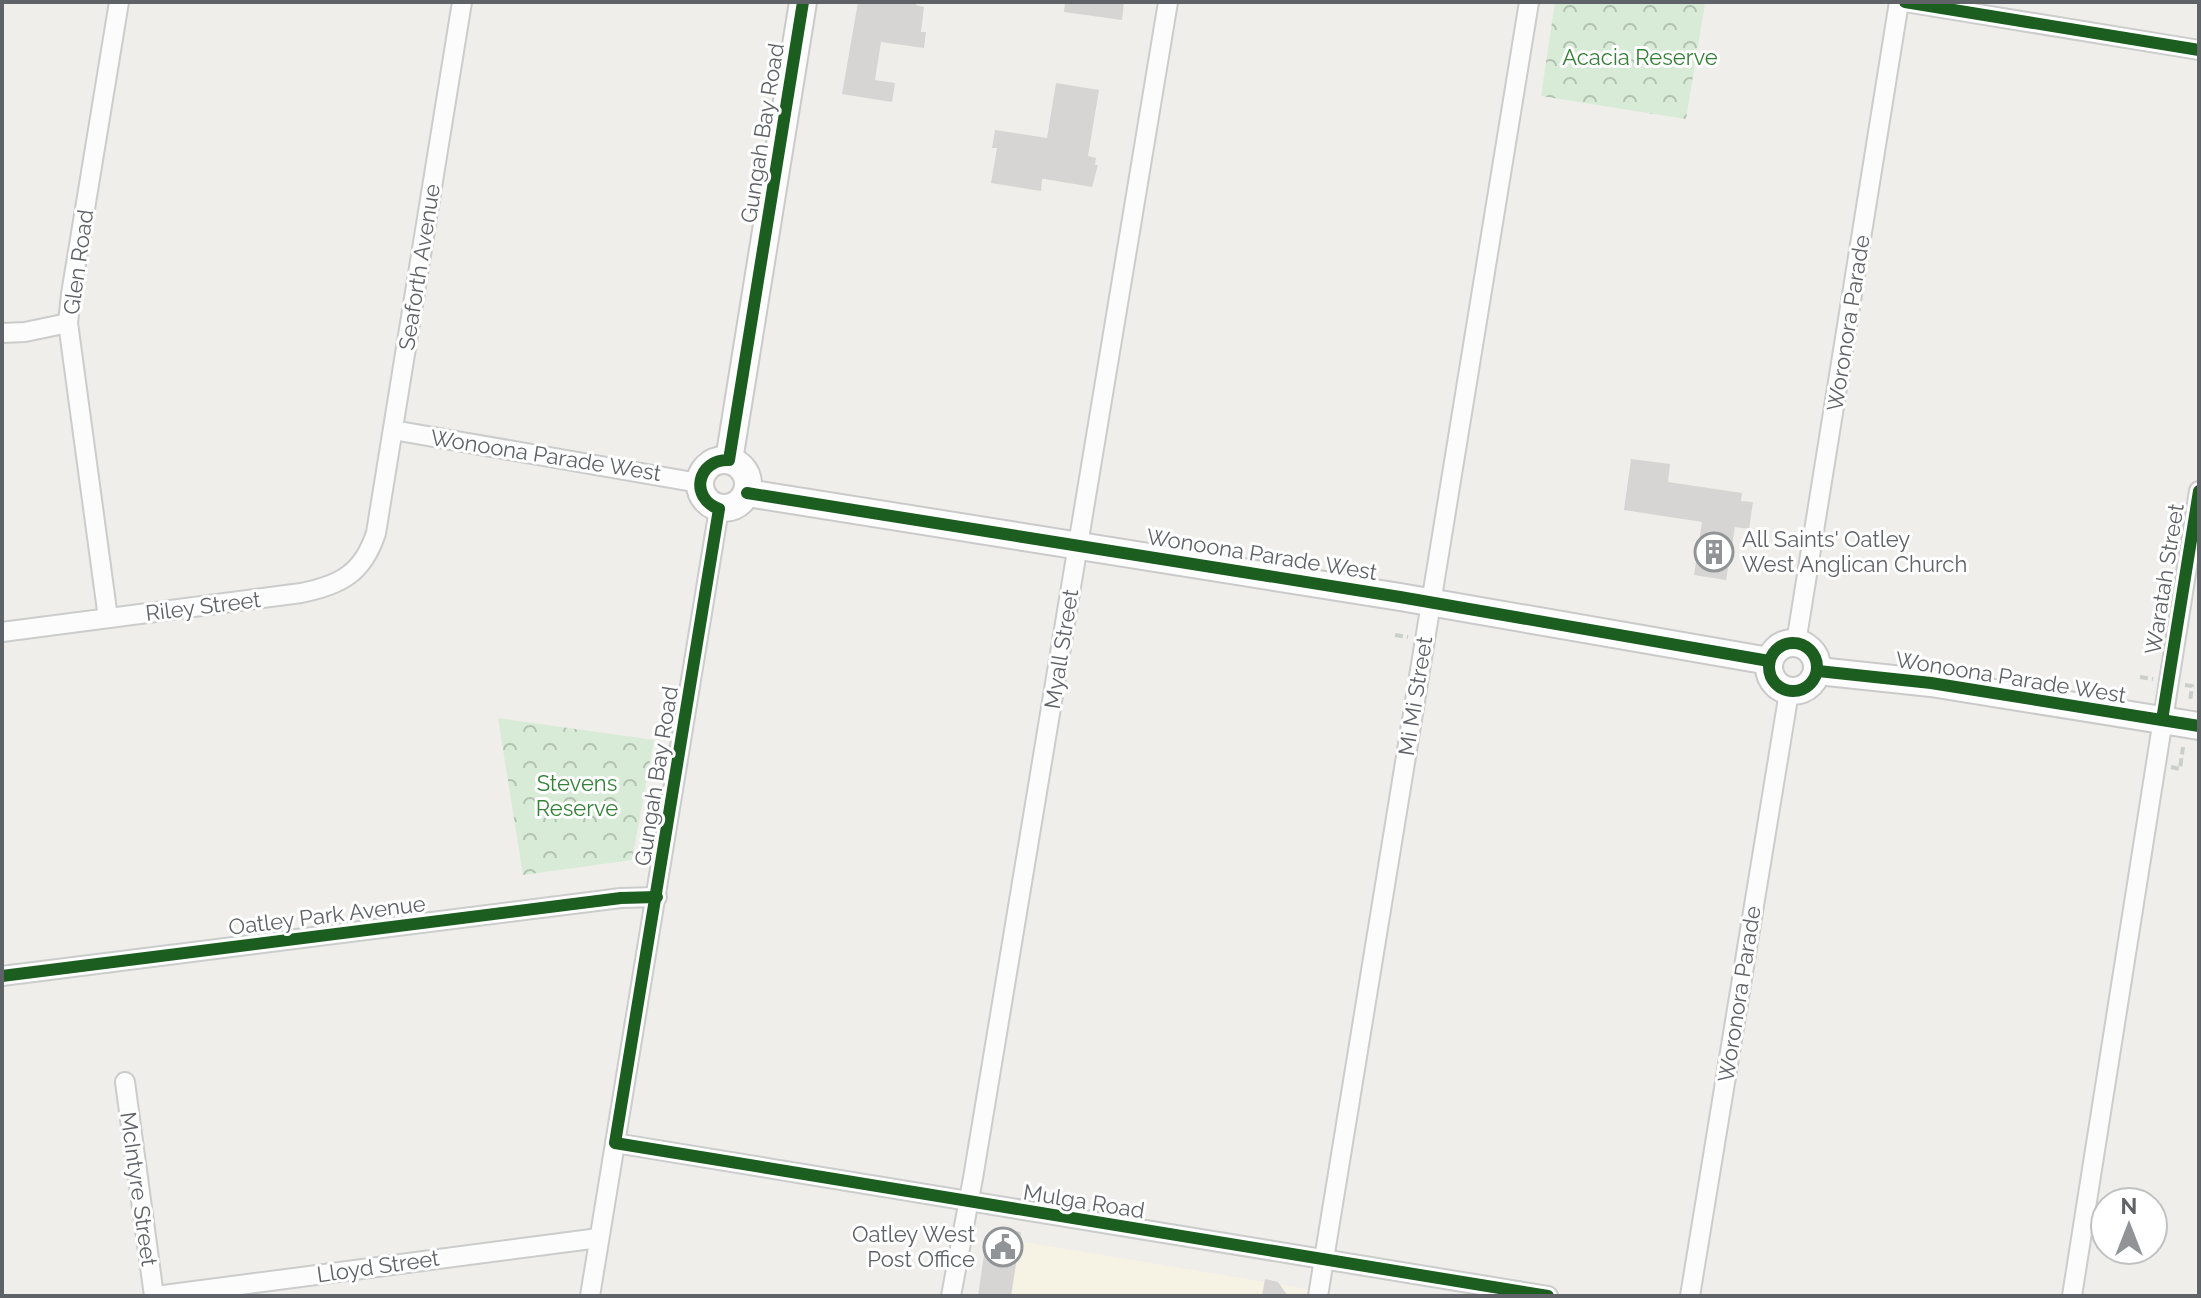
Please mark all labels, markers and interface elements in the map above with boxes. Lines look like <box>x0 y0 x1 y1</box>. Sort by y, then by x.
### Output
street label: Gungah Bay Road <box>735 41 789 225</box>
park label: Acacia Reserve <box>1562 44 1718 70</box>
street label: Seaforth Avenue <box>393 182 445 352</box>
street label: Glen Road <box>58 208 98 316</box>
street label: Woronora Parade <box>1821 233 1875 413</box>
street label: Wonoona Parade West <box>429 424 664 486</box>
street label: Waratah Street <box>2139 501 2189 656</box>
street label: Wonoona Parade West <box>1145 523 1380 585</box>
place label: All Saints' Oatley West Anglican Church <box>1742 526 1967 577</box>
building icon: All Saints' Oatley West Anglican Church <box>1693 531 1735 573</box>
street label: Riley Street <box>144 586 263 626</box>
street label: Myall Street <box>1039 587 1083 711</box>
street label: Mi Mi Street <box>1393 634 1437 757</box>
street label: Wonoona Parade West <box>1894 646 2129 708</box>
street label: Gungah Bay Road <box>629 684 683 868</box>
park label: Stevens Reserve <box>536 770 618 821</box>
street label: Oatley Park Avenue <box>227 890 427 940</box>
street label: Woronora Parade <box>1712 904 1766 1084</box>
street label: McIntyre Street <box>115 1110 163 1268</box>
street label: Mulga Road <box>1022 1179 1146 1223</box>
north arrow <box>2089 1186 2169 1266</box>
text: N <box>2121 1193 2137 1219</box>
place label: Oatley West Post Office <box>852 1221 976 1272</box>
public building icon: Oatley West Post Office <box>982 1226 1024 1268</box>
street label: Lloyd Street <box>315 1244 441 1287</box>

